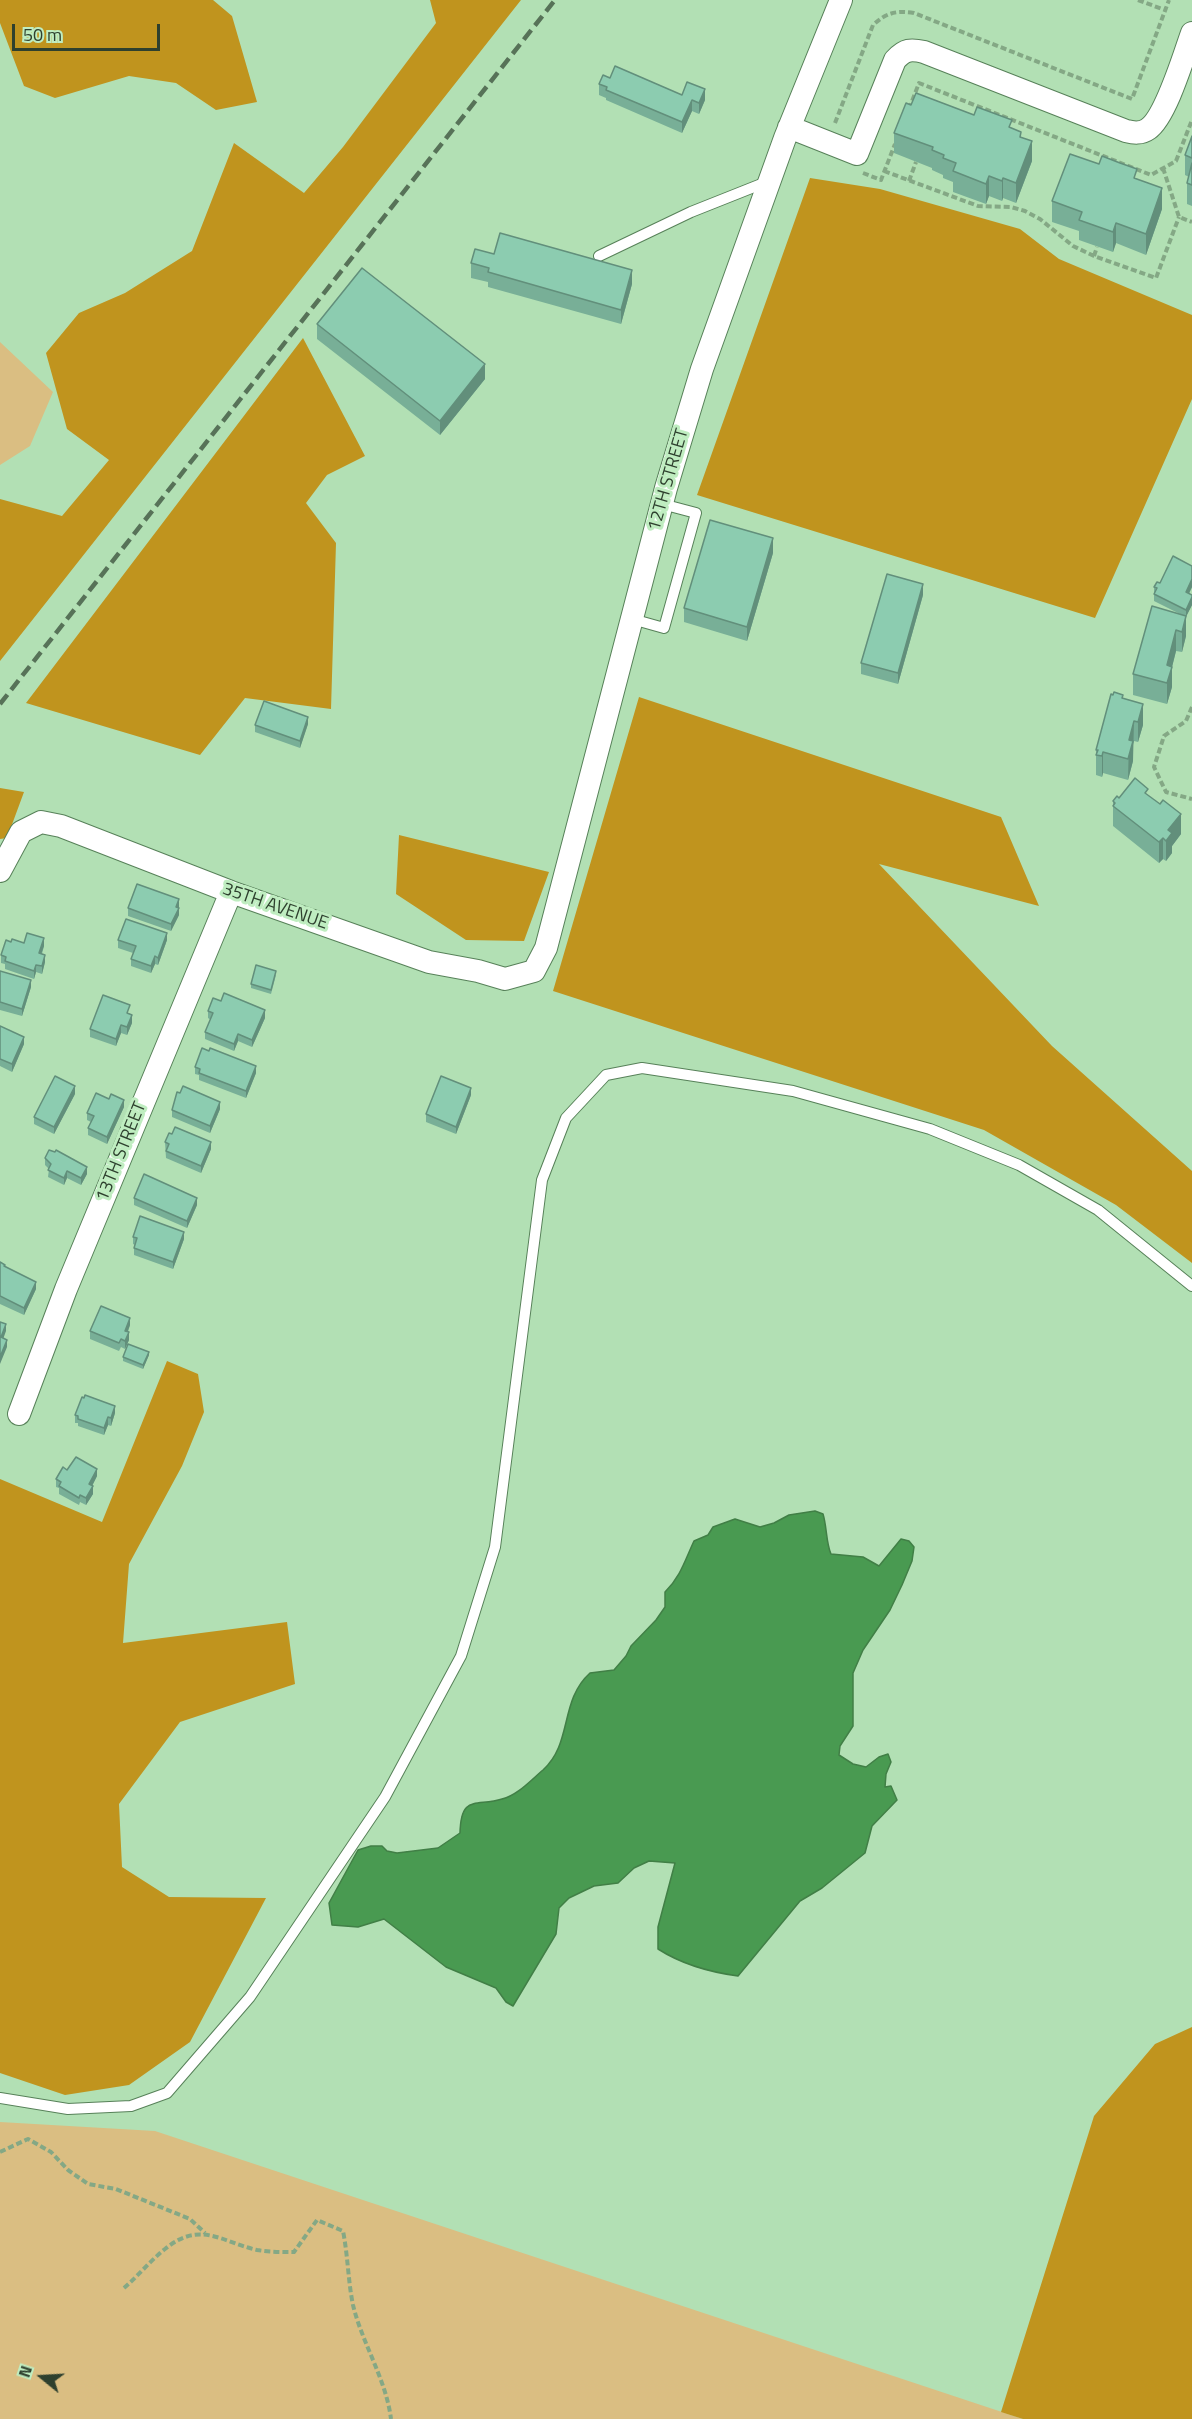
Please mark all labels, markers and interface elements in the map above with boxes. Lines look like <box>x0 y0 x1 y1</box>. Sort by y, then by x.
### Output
scale bar <box>15 12 164 50</box>
text: 50 m <box>23 21 62 48</box>
street label: 12TH STREET <box>644 426 694 534</box>
street label: 35TH AVENUE <box>219 879 331 935</box>
street label: 13TH STREET <box>92 1099 152 1205</box>
north arrow <box>12 2347 72 2407</box>
text: N <box>12 2362 38 2380</box>

